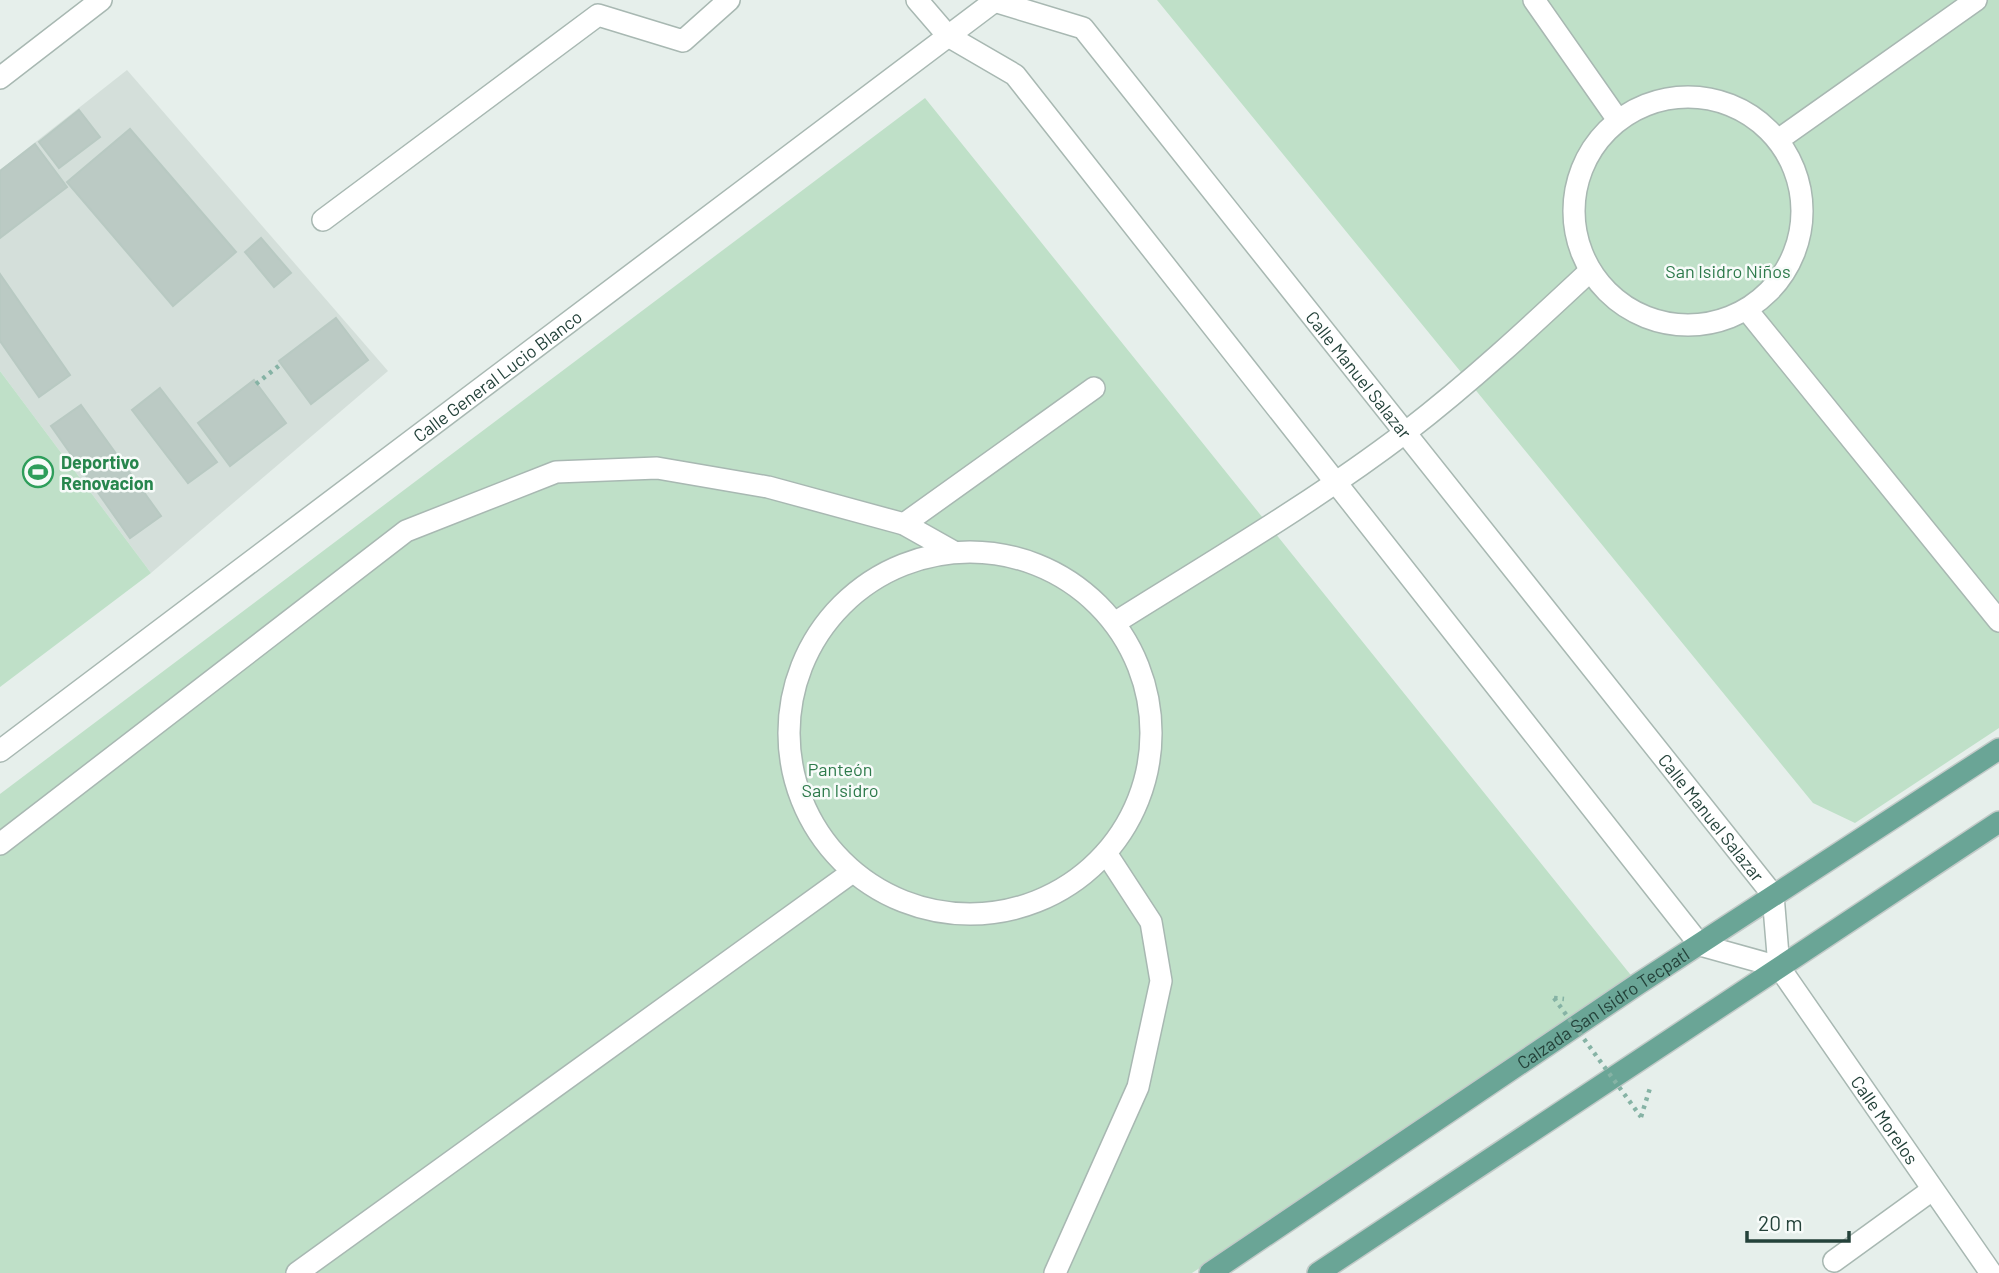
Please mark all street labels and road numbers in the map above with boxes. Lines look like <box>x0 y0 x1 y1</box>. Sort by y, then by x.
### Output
street label: Calle General Lucio Blanco <box>409 305 586 447</box>
street label: Calle Manuel Salazar <box>1301 306 1417 443</box>
street label: Calle Manuel Salazar <box>1654 749 1769 886</box>
street label: Calzada San Isidro Tecpatl <box>1513 943 1693 1074</box>
street label: Calle Morelos <box>1847 1071 1923 1168</box>

